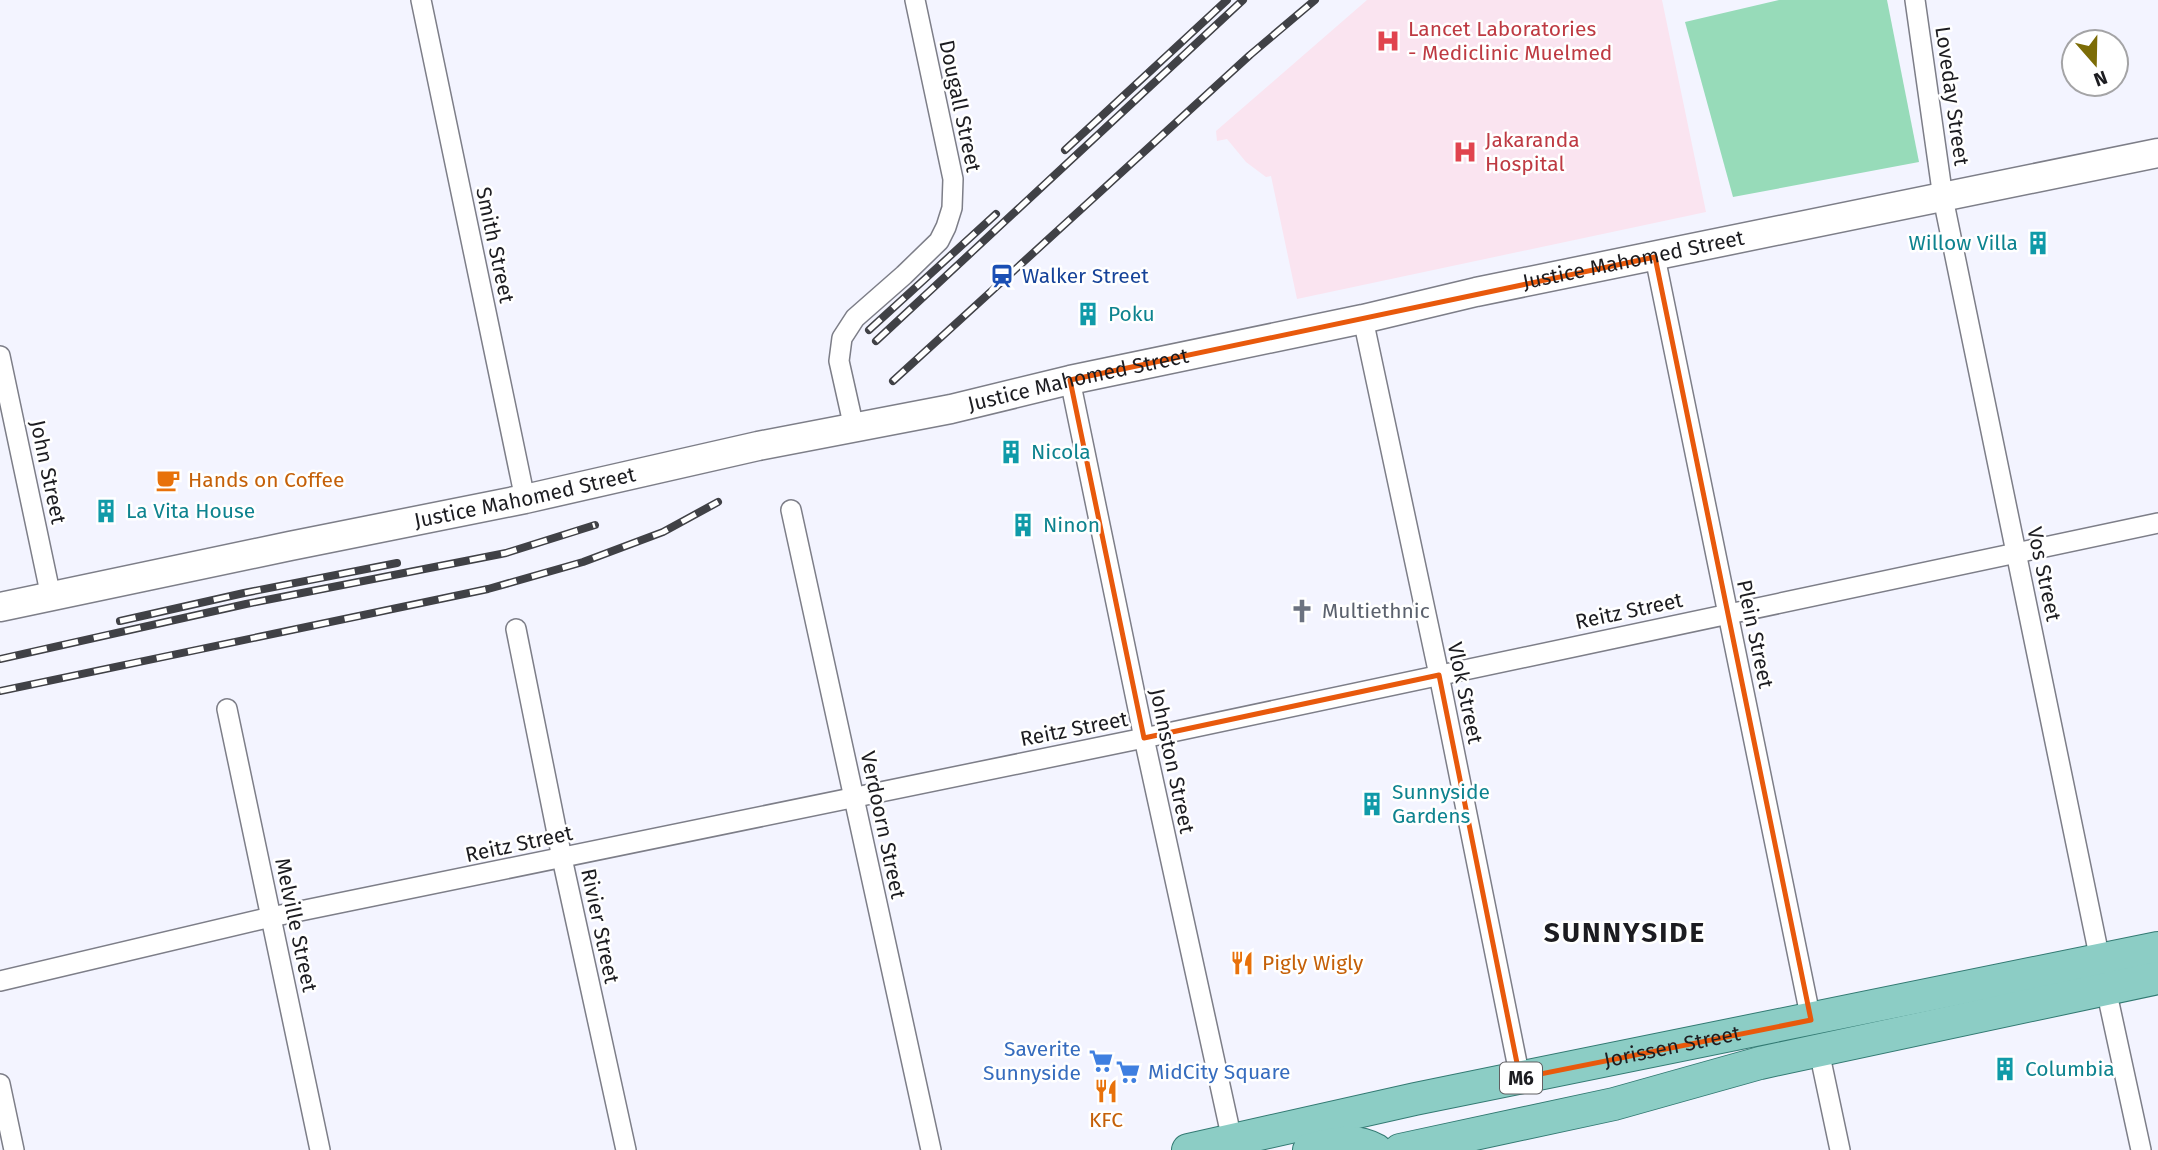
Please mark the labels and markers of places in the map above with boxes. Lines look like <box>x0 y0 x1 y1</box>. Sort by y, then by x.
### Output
place label: Lancet Laboratories - Mediclinic Muelmed <box>1408 16 1612 66</box>
hospital icon: Lancet Laboratories - Mediclinic Muelmed <box>1374 27 1402 55</box>
place label: Jakaranda Hospital <box>1485 127 1580 177</box>
hospital icon: Jakaranda Hospital <box>1451 138 1479 166</box>
building icon: Willow Villa <box>2024 229 2052 257</box>
place label: Willow Villa <box>1908 230 2018 256</box>
station icon: Walker Street <box>988 262 1016 290</box>
place label: Walker Street <box>1022 263 1149 289</box>
building icon: Poku <box>1074 300 1102 328</box>
place label: Poku <box>1108 301 1155 327</box>
building icon: Nicola <box>997 438 1025 466</box>
place label: Nicola <box>1031 439 1091 465</box>
cafe icon: Hands on Coffee <box>154 466 182 494</box>
place label: Hands on Coffee <box>188 467 344 493</box>
building icon: La Vita House <box>92 497 120 525</box>
place label: La Vita House <box>126 498 255 524</box>
building icon: Ninon <box>1009 511 1037 539</box>
place label: Ninon <box>1043 512 1100 538</box>
church icon: Multiethnic <box>1288 597 1316 625</box>
place label: Multiethnic <box>1322 598 1430 624</box>
place label: Sunnyside Gardens <box>1392 779 1490 829</box>
building icon: Sunnyside Gardens <box>1358 790 1386 818</box>
restaurant icon: Pigly Wigly <box>1228 949 1256 977</box>
place label: Pigly Wigly <box>1262 950 1364 976</box>
place label: Saverite Sunnyside <box>983 1036 1081 1086</box>
supermarket icon: Saverite Sunnyside <box>1087 1047 1115 1075</box>
building icon: Columbia <box>1991 1055 2019 1083</box>
place label: Columbia <box>2025 1056 2115 1082</box>
supermarket icon: MidCity Square <box>1114 1058 1142 1086</box>
place label: MidCity Square <box>1148 1059 1290 1085</box>
restaurant icon: KFC <box>1092 1077 1120 1105</box>
place label: KFC <box>1089 1107 1123 1133</box>

